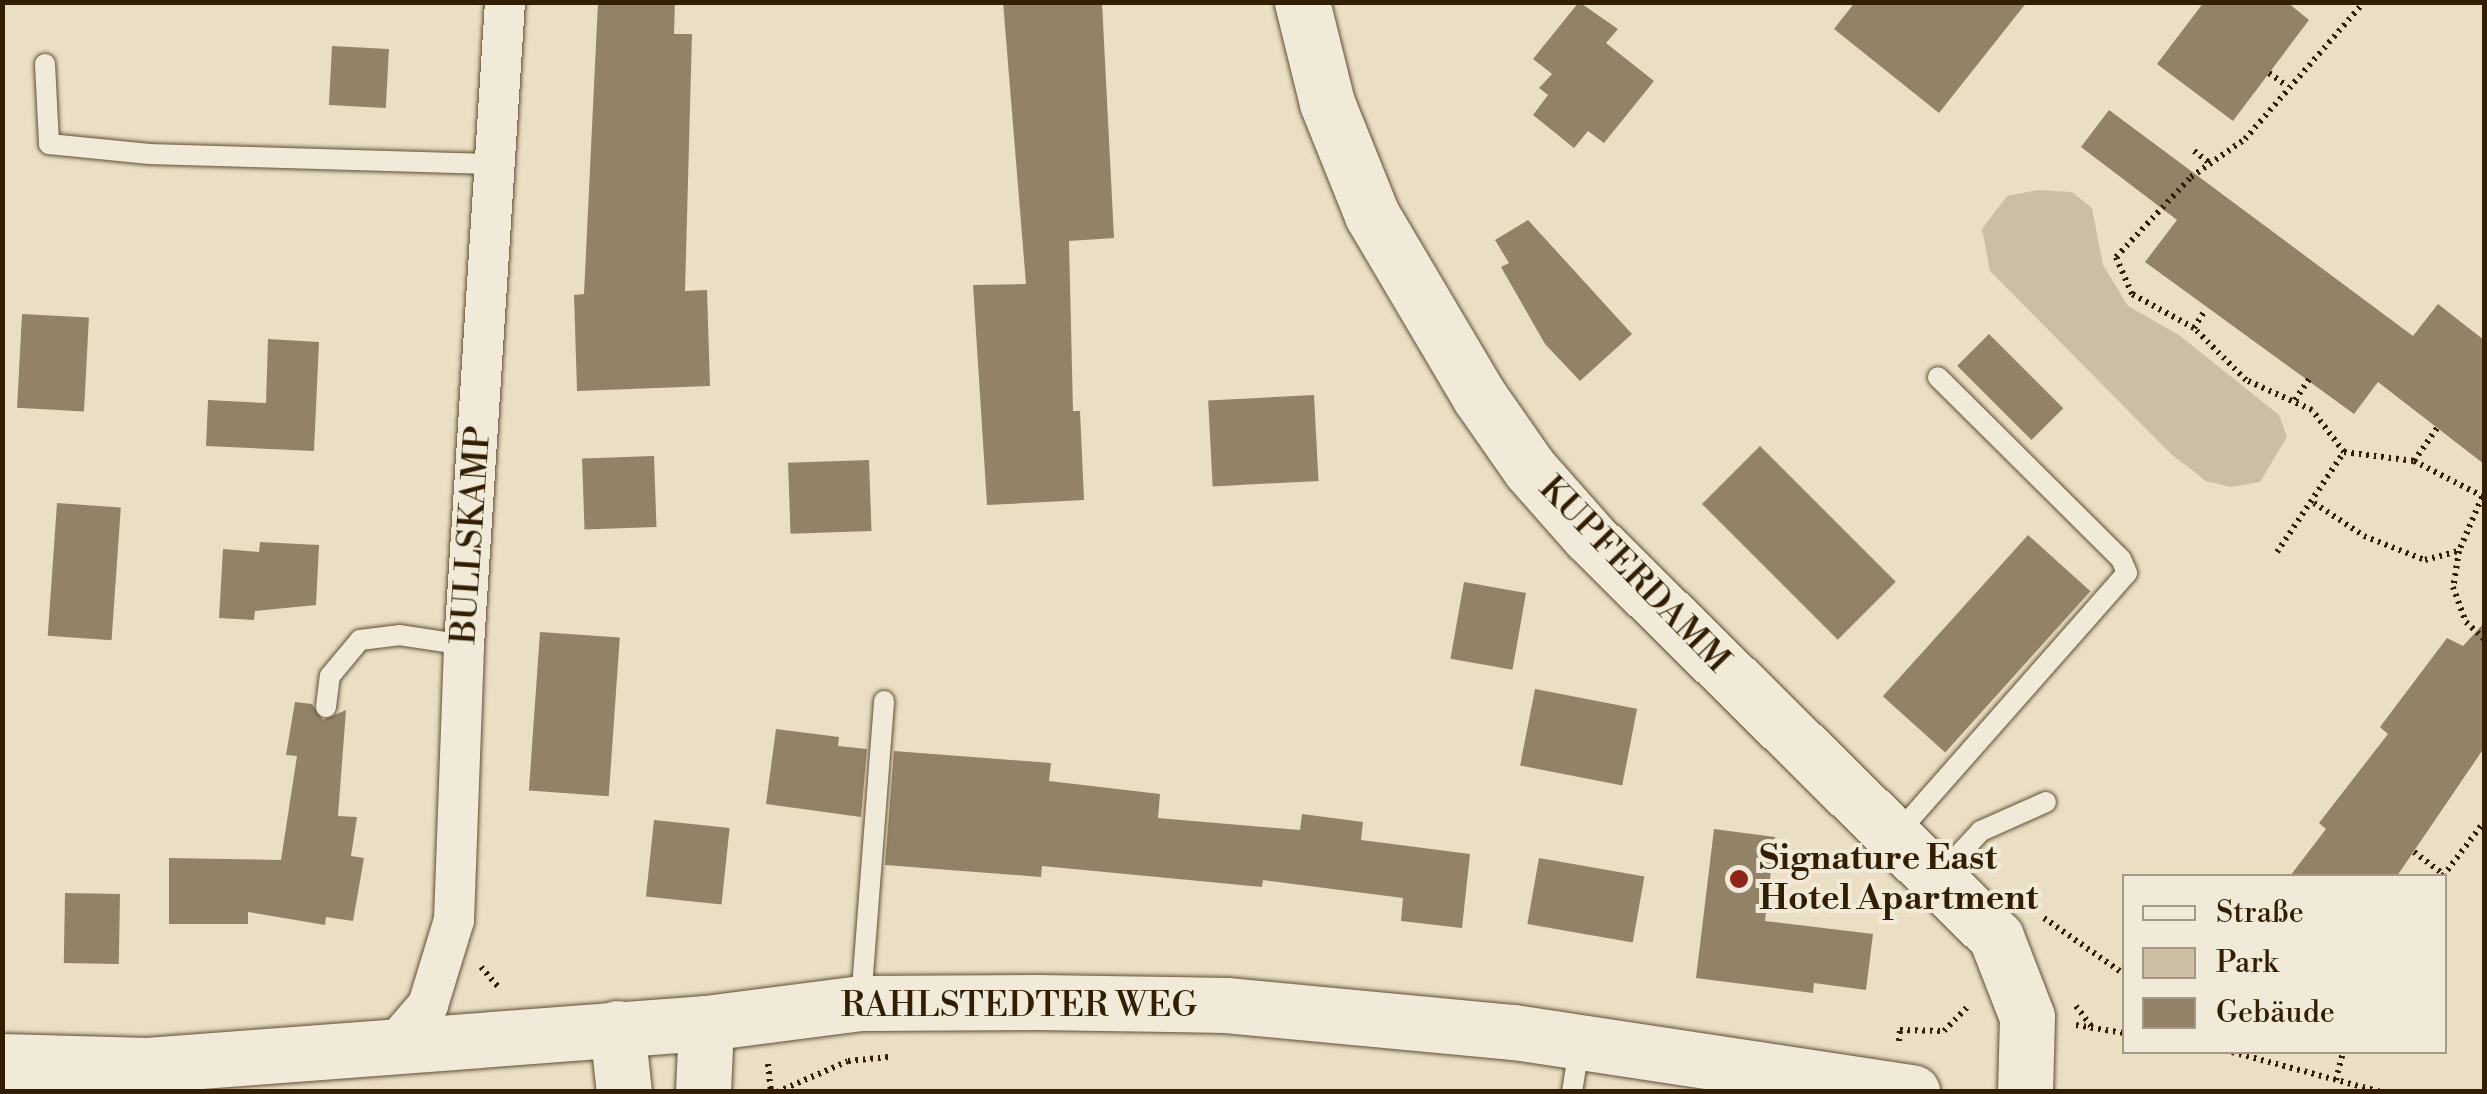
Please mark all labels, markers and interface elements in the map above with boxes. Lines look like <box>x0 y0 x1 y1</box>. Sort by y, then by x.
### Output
street label: BULLSKAMP <box>443 424 501 646</box>
street label: KUPFERDAMM <box>1530 468 1738 682</box>
place label: Signature East Hotel Apartment <box>1759 838 2038 920</box>
marker: Signature East Hotel Apartment <box>1728 868 1750 890</box>
legend <box>2122 874 2447 1054</box>
text: Straße <box>2216 894 2304 932</box>
text: Park <box>2216 944 2278 982</box>
street label: RAHLSTEDTER WEG <box>841 985 1197 1027</box>
text: Gebäude <box>2216 994 2335 1032</box>

